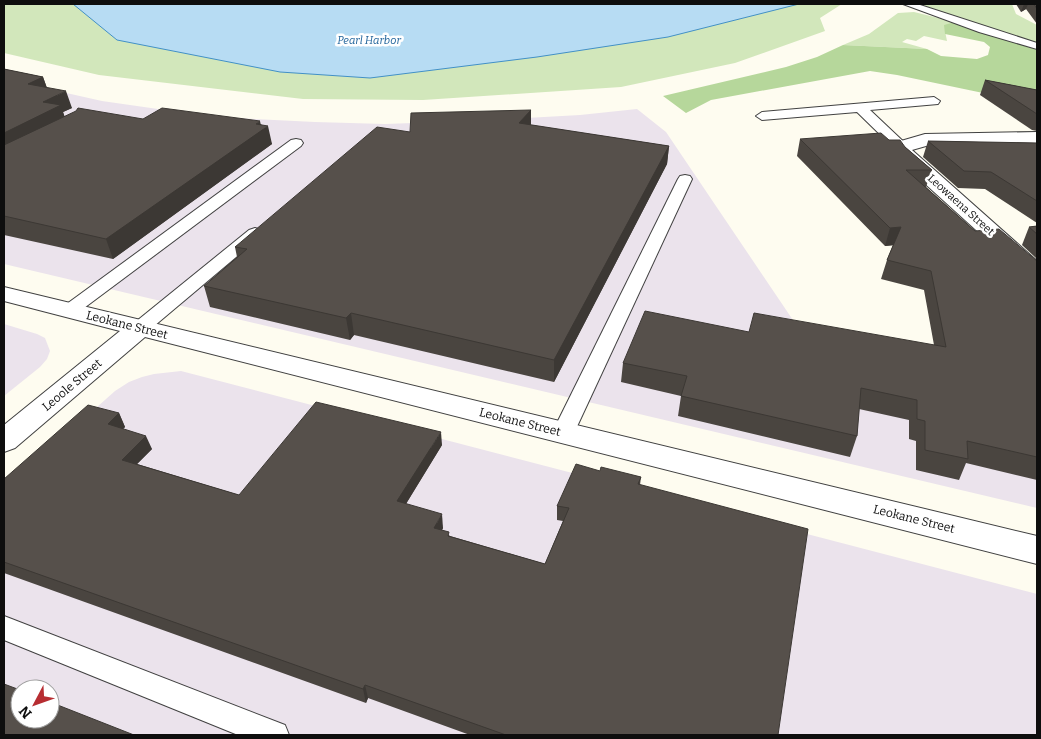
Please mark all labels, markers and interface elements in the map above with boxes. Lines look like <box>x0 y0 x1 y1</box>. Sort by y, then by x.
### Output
water label: Pearl Harbor <box>337 34 401 47</box>
street label: Leowaena Street <box>925 172 997 238</box>
street label: Leokane Street <box>85 308 170 342</box>
street label: Leoole Street <box>39 356 105 414</box>
street label: Leokane Street <box>478 405 563 439</box>
street label: Leokane Street <box>872 502 957 536</box>
north arrow <box>10 679 60 729</box>
text: N <box>15 702 36 722</box>

